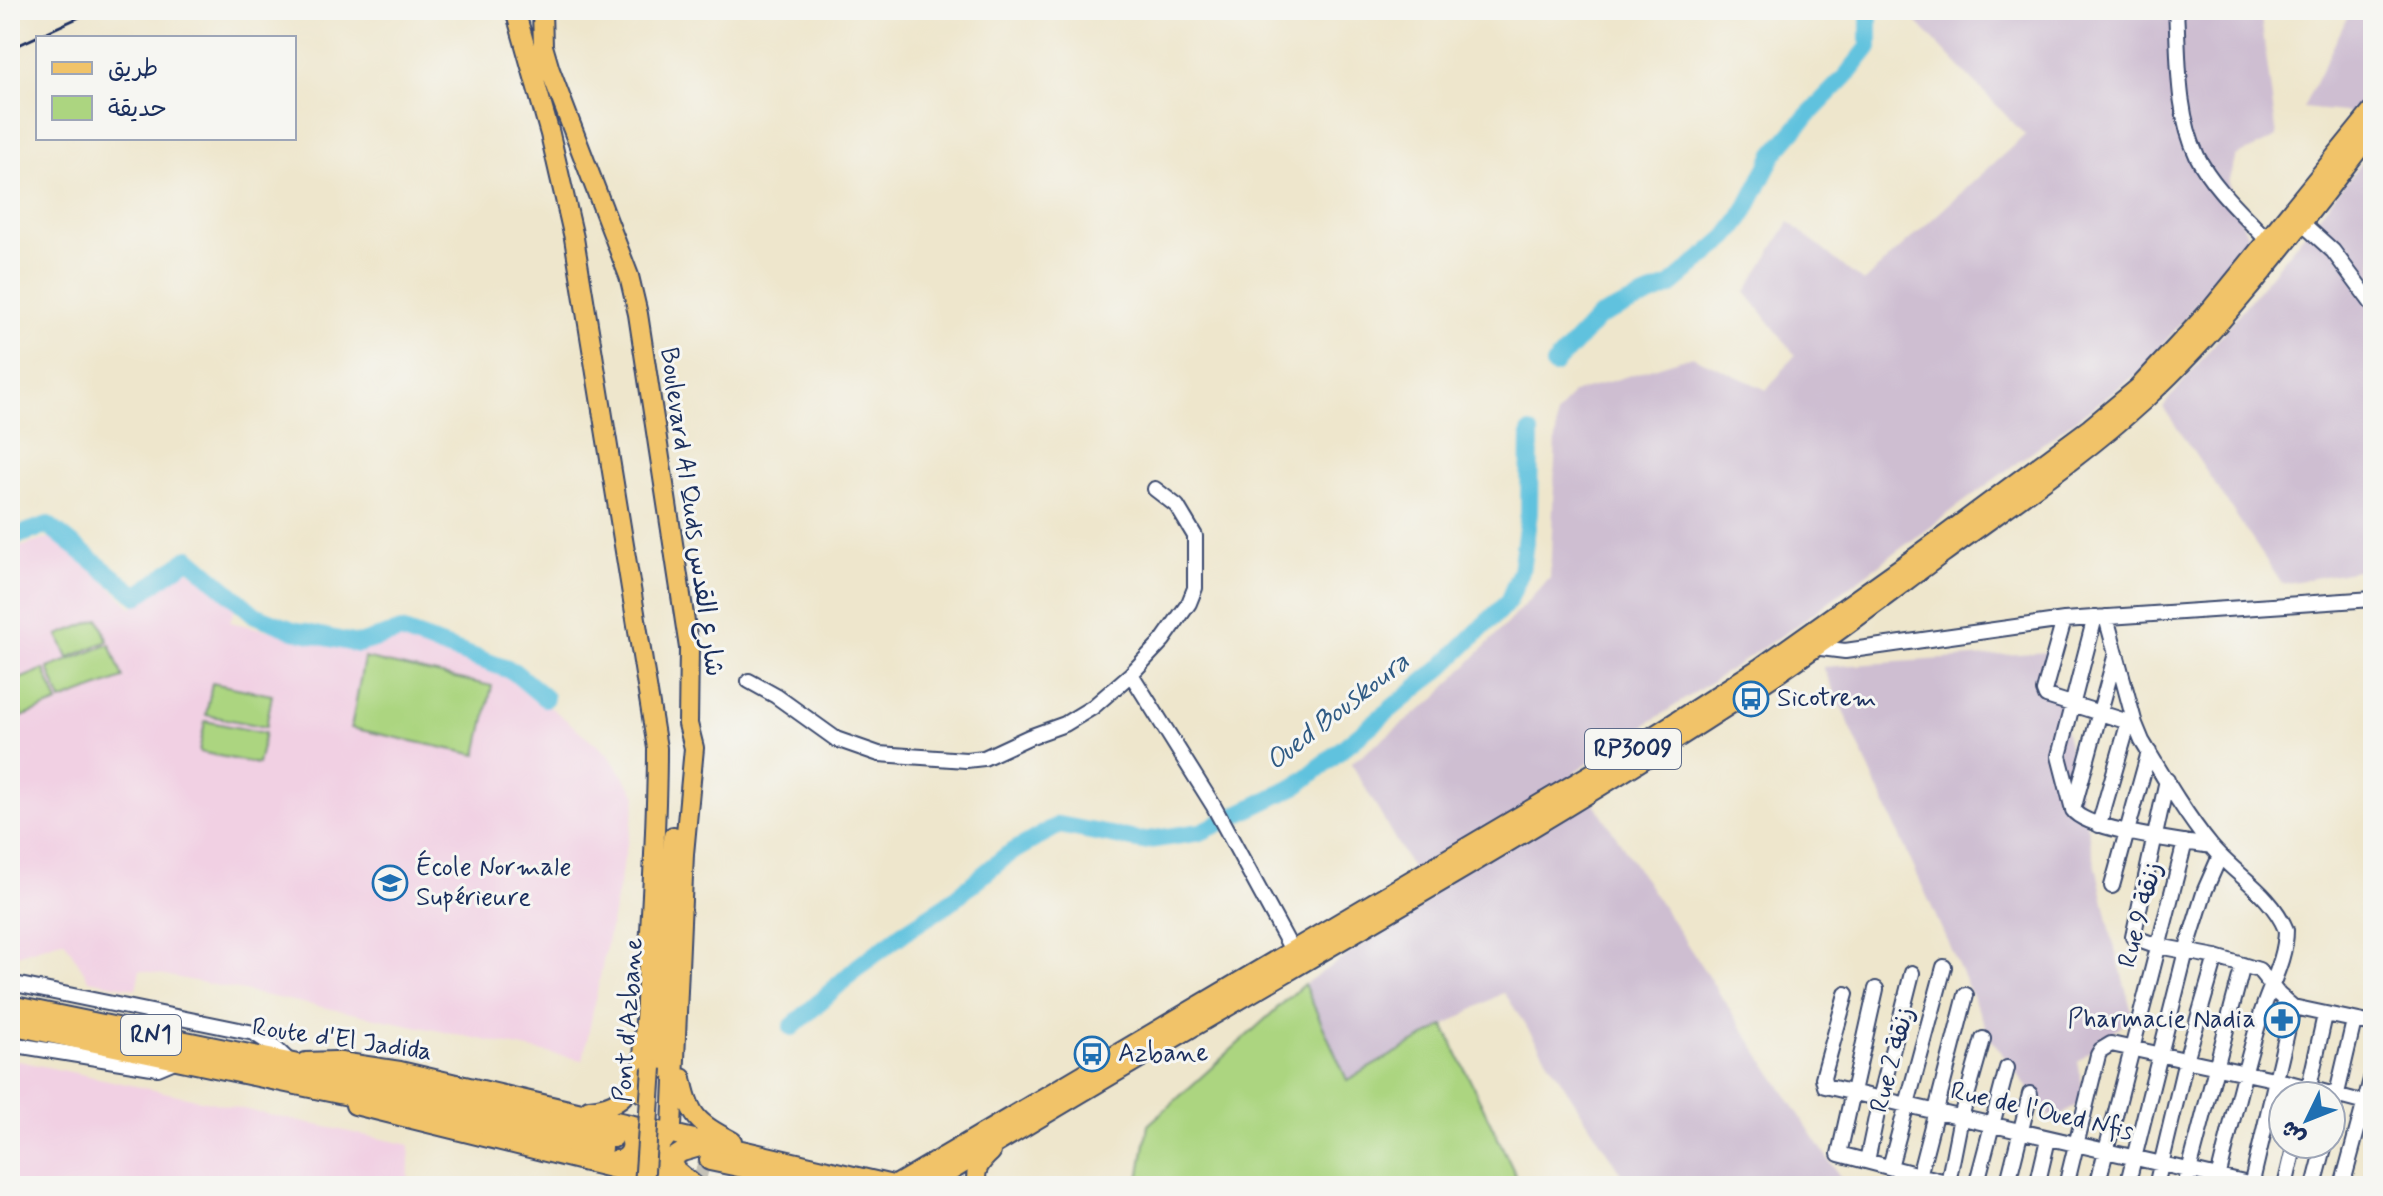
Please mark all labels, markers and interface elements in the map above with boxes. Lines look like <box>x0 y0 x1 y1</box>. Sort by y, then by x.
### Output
legend <box>36 36 296 140</box>
text: طريق <box>108 54 158 85</box>
text: حديقة <box>108 94 167 125</box>
street label: Boulevard Al Quds شارع القدس <box>651 345 731 679</box>
water label: Oued Bouskoura <box>1259 644 1418 780</box>
bus stop icon: Sicotrem <box>1732 680 1770 718</box>
place label: Sicotrem <box>1777 682 1877 716</box>
road number: RP3009 <box>1585 729 1681 769</box>
place label: École Normale Supérieure <box>416 849 572 915</box>
street label: Rue 9 زنقة <box>2111 858 2171 972</box>
school or university icon: École Normale Supérieure <box>371 864 409 902</box>
street label: Pont d'Azbane <box>606 936 652 1104</box>
pharmacy icon: Pharmacie Nadia <box>2263 1001 2301 1039</box>
street label: Rue 2 زنقة <box>1863 1003 1923 1117</box>
place label: Pharmacie Nadia <box>2067 1003 2256 1037</box>
street label: Route d'El Jadida <box>250 1011 434 1069</box>
road number: RN1 <box>121 1015 181 1055</box>
bus stop icon: Azbane <box>1073 1035 1111 1073</box>
place label: Azbane <box>1118 1037 1208 1071</box>
street label: Rue de l'Oued Nfis <box>1947 1074 2137 1150</box>
north arrow <box>2267 1080 2347 1160</box>
text: ش <box>2275 1114 2312 1151</box>

